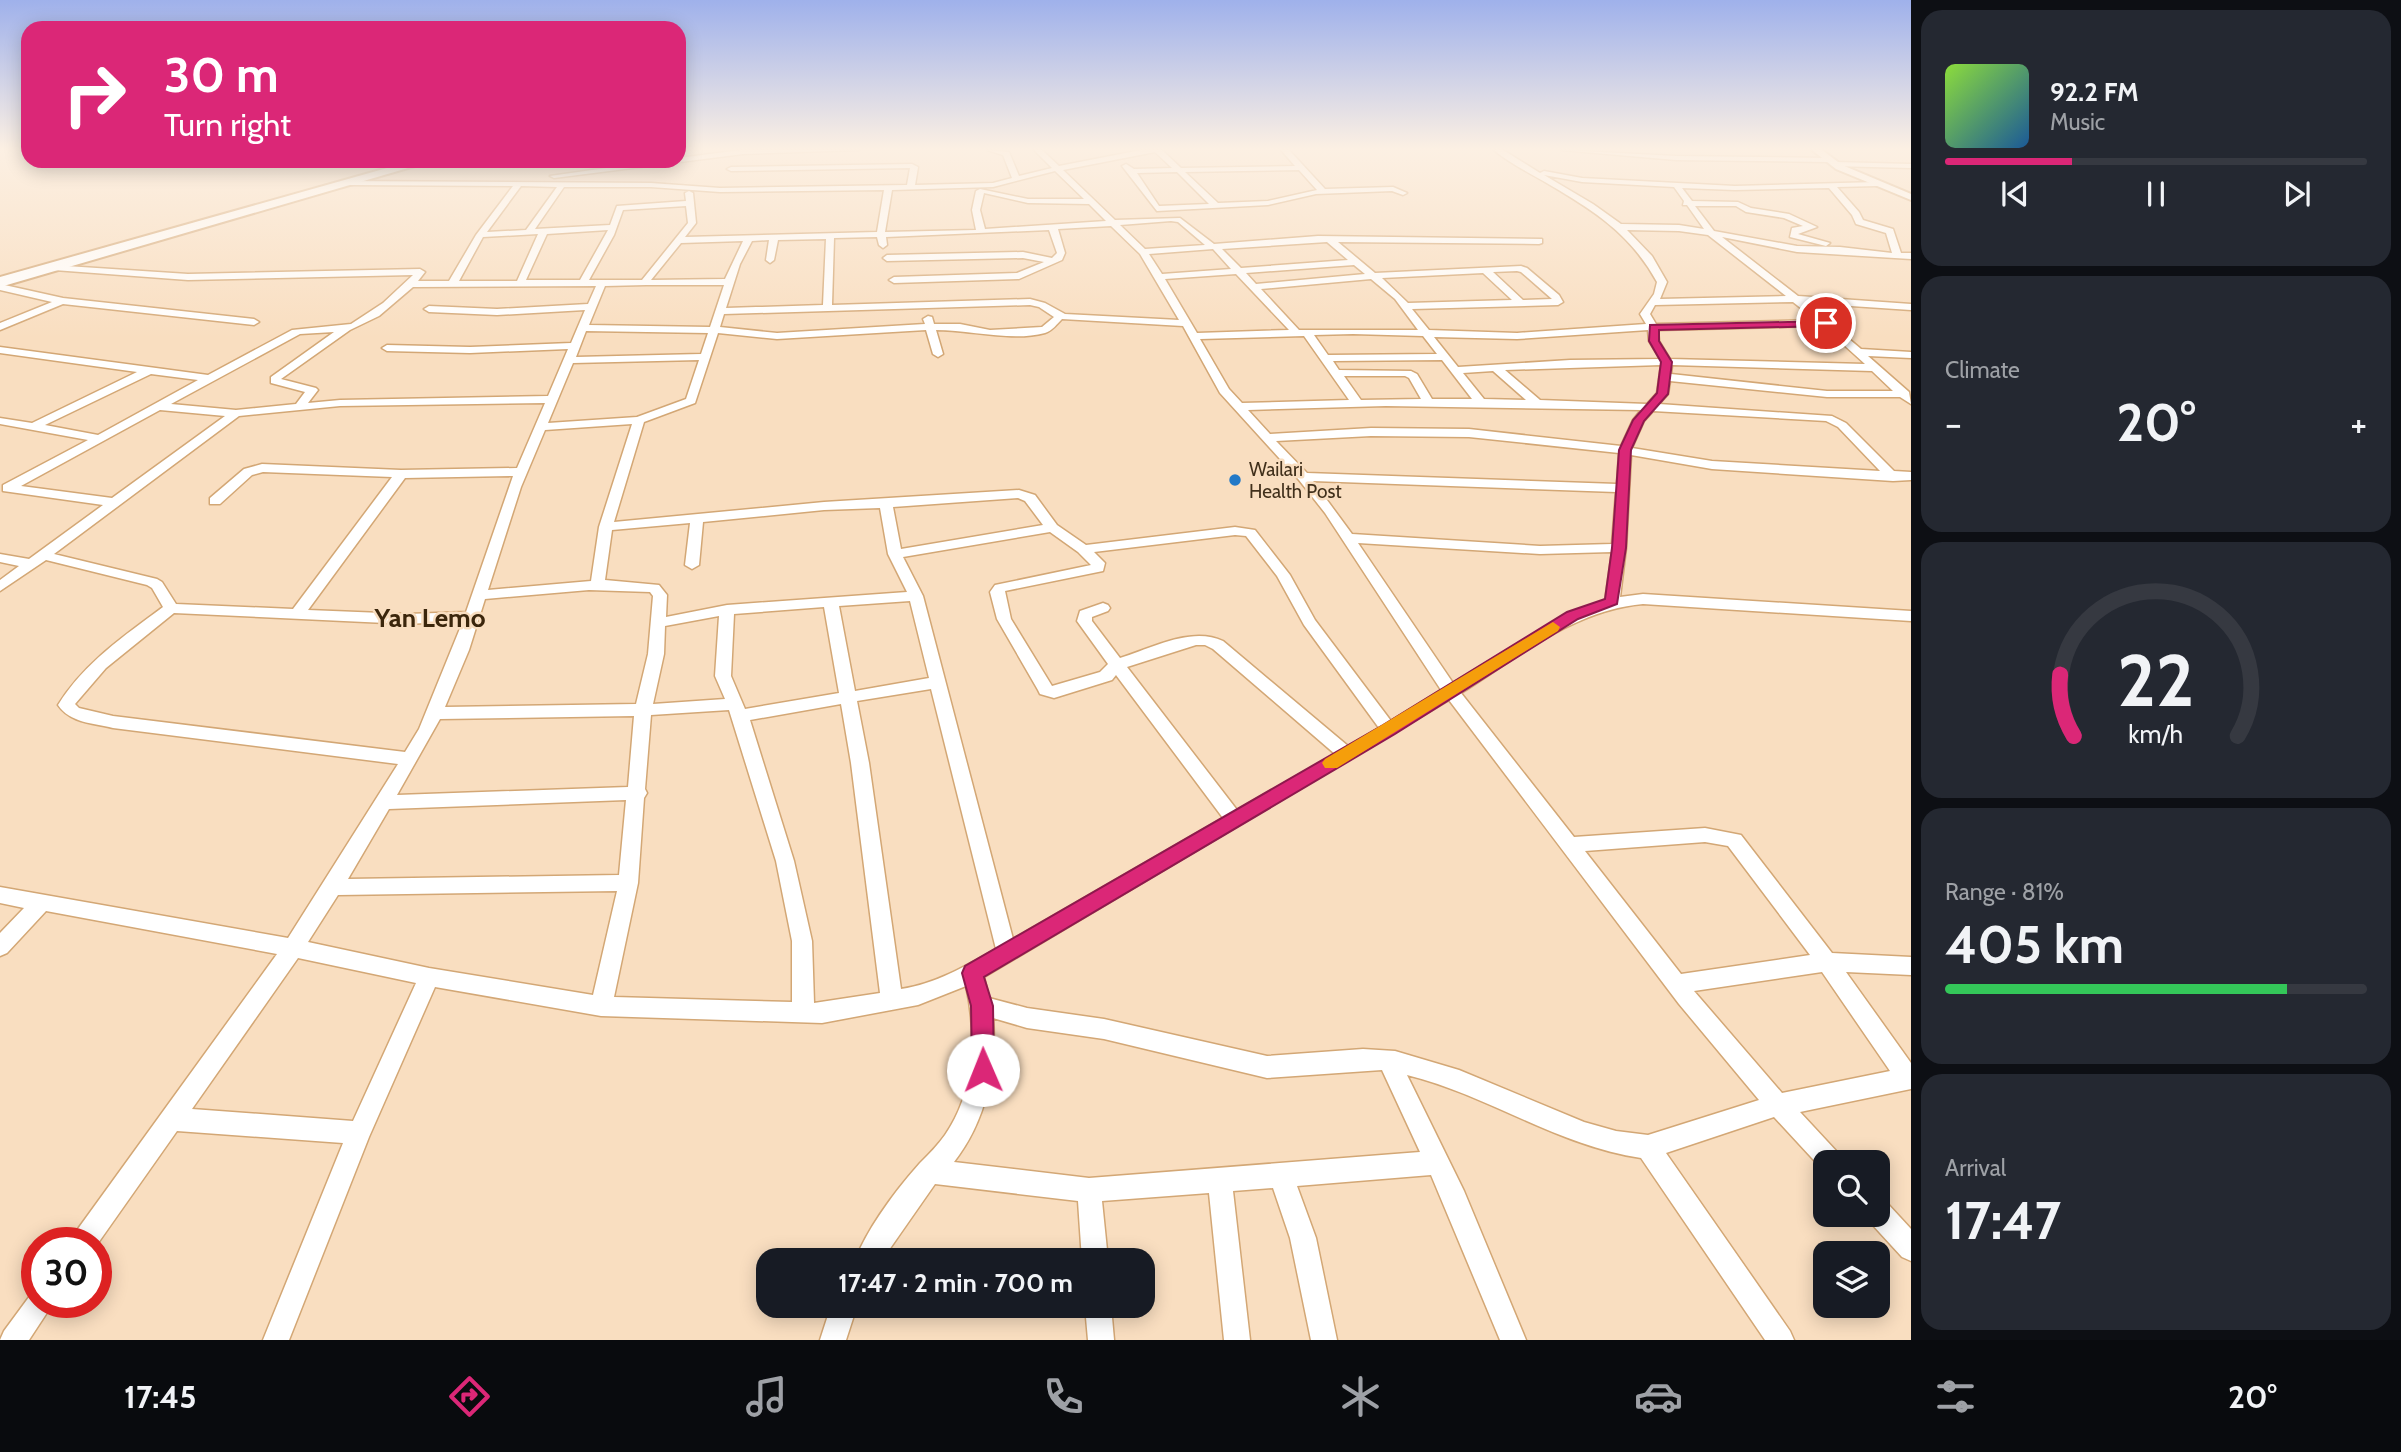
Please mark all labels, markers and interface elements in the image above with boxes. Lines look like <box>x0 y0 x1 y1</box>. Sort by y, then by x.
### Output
text: 30 m <box>164 45 279 104</box>
icon: right <box>49 49 140 140</box>
text: 92.2 FM <box>2050 76 2139 108</box>
text: Turn right <box>164 105 291 144</box>
text: Music <box>2050 108 2105 136</box>
icon: previous <box>1996 175 2034 213</box>
icon: pause <box>2137 175 2175 213</box>
icon: next <box>2278 175 2316 213</box>
pin <box>1796 293 1856 353</box>
icon: arrive <box>1807 304 1845 342</box>
text: Climate <box>1945 356 2020 384</box>
text: 20° <box>2116 391 2196 454</box>
text: − <box>1945 400 1962 447</box>
text: + <box>2350 400 2367 447</box>
place label: Wailari Health Post <box>1249 458 1342 503</box>
marker: Wailari Health Post <box>1227 472 1243 488</box>
district label: Yan Lemo <box>374 602 486 634</box>
text: 22 <box>2117 636 2195 724</box>
text: km/h <box>2129 719 2183 749</box>
text: Range · 81% <box>1945 878 2064 906</box>
text: 405 km <box>1945 913 2124 976</box>
position arrow <box>946 1033 1020 1107</box>
map controls <box>1813 1150 1890 1318</box>
button: search <box>1813 1150 1890 1227</box>
text: Arrival <box>1945 1154 2006 1182</box>
text: 17:47 <box>1945 1189 2061 1252</box>
speed limit sign: 30 <box>21 1227 112 1318</box>
button: layers <box>1813 1241 1890 1318</box>
text: 17:47 · 2 min · 700 m <box>838 1267 1073 1299</box>
icon: directions <box>445 1372 494 1421</box>
icon: music <box>742 1372 791 1421</box>
icon: phone <box>1039 1372 1088 1421</box>
icon: climate <box>1336 1372 1385 1421</box>
icon: car <box>1634 1372 1683 1421</box>
icon: filters <box>1931 1372 1980 1421</box>
text: 17:45 <box>124 1377 196 1416</box>
text: 20° <box>2228 1377 2277 1416</box>

